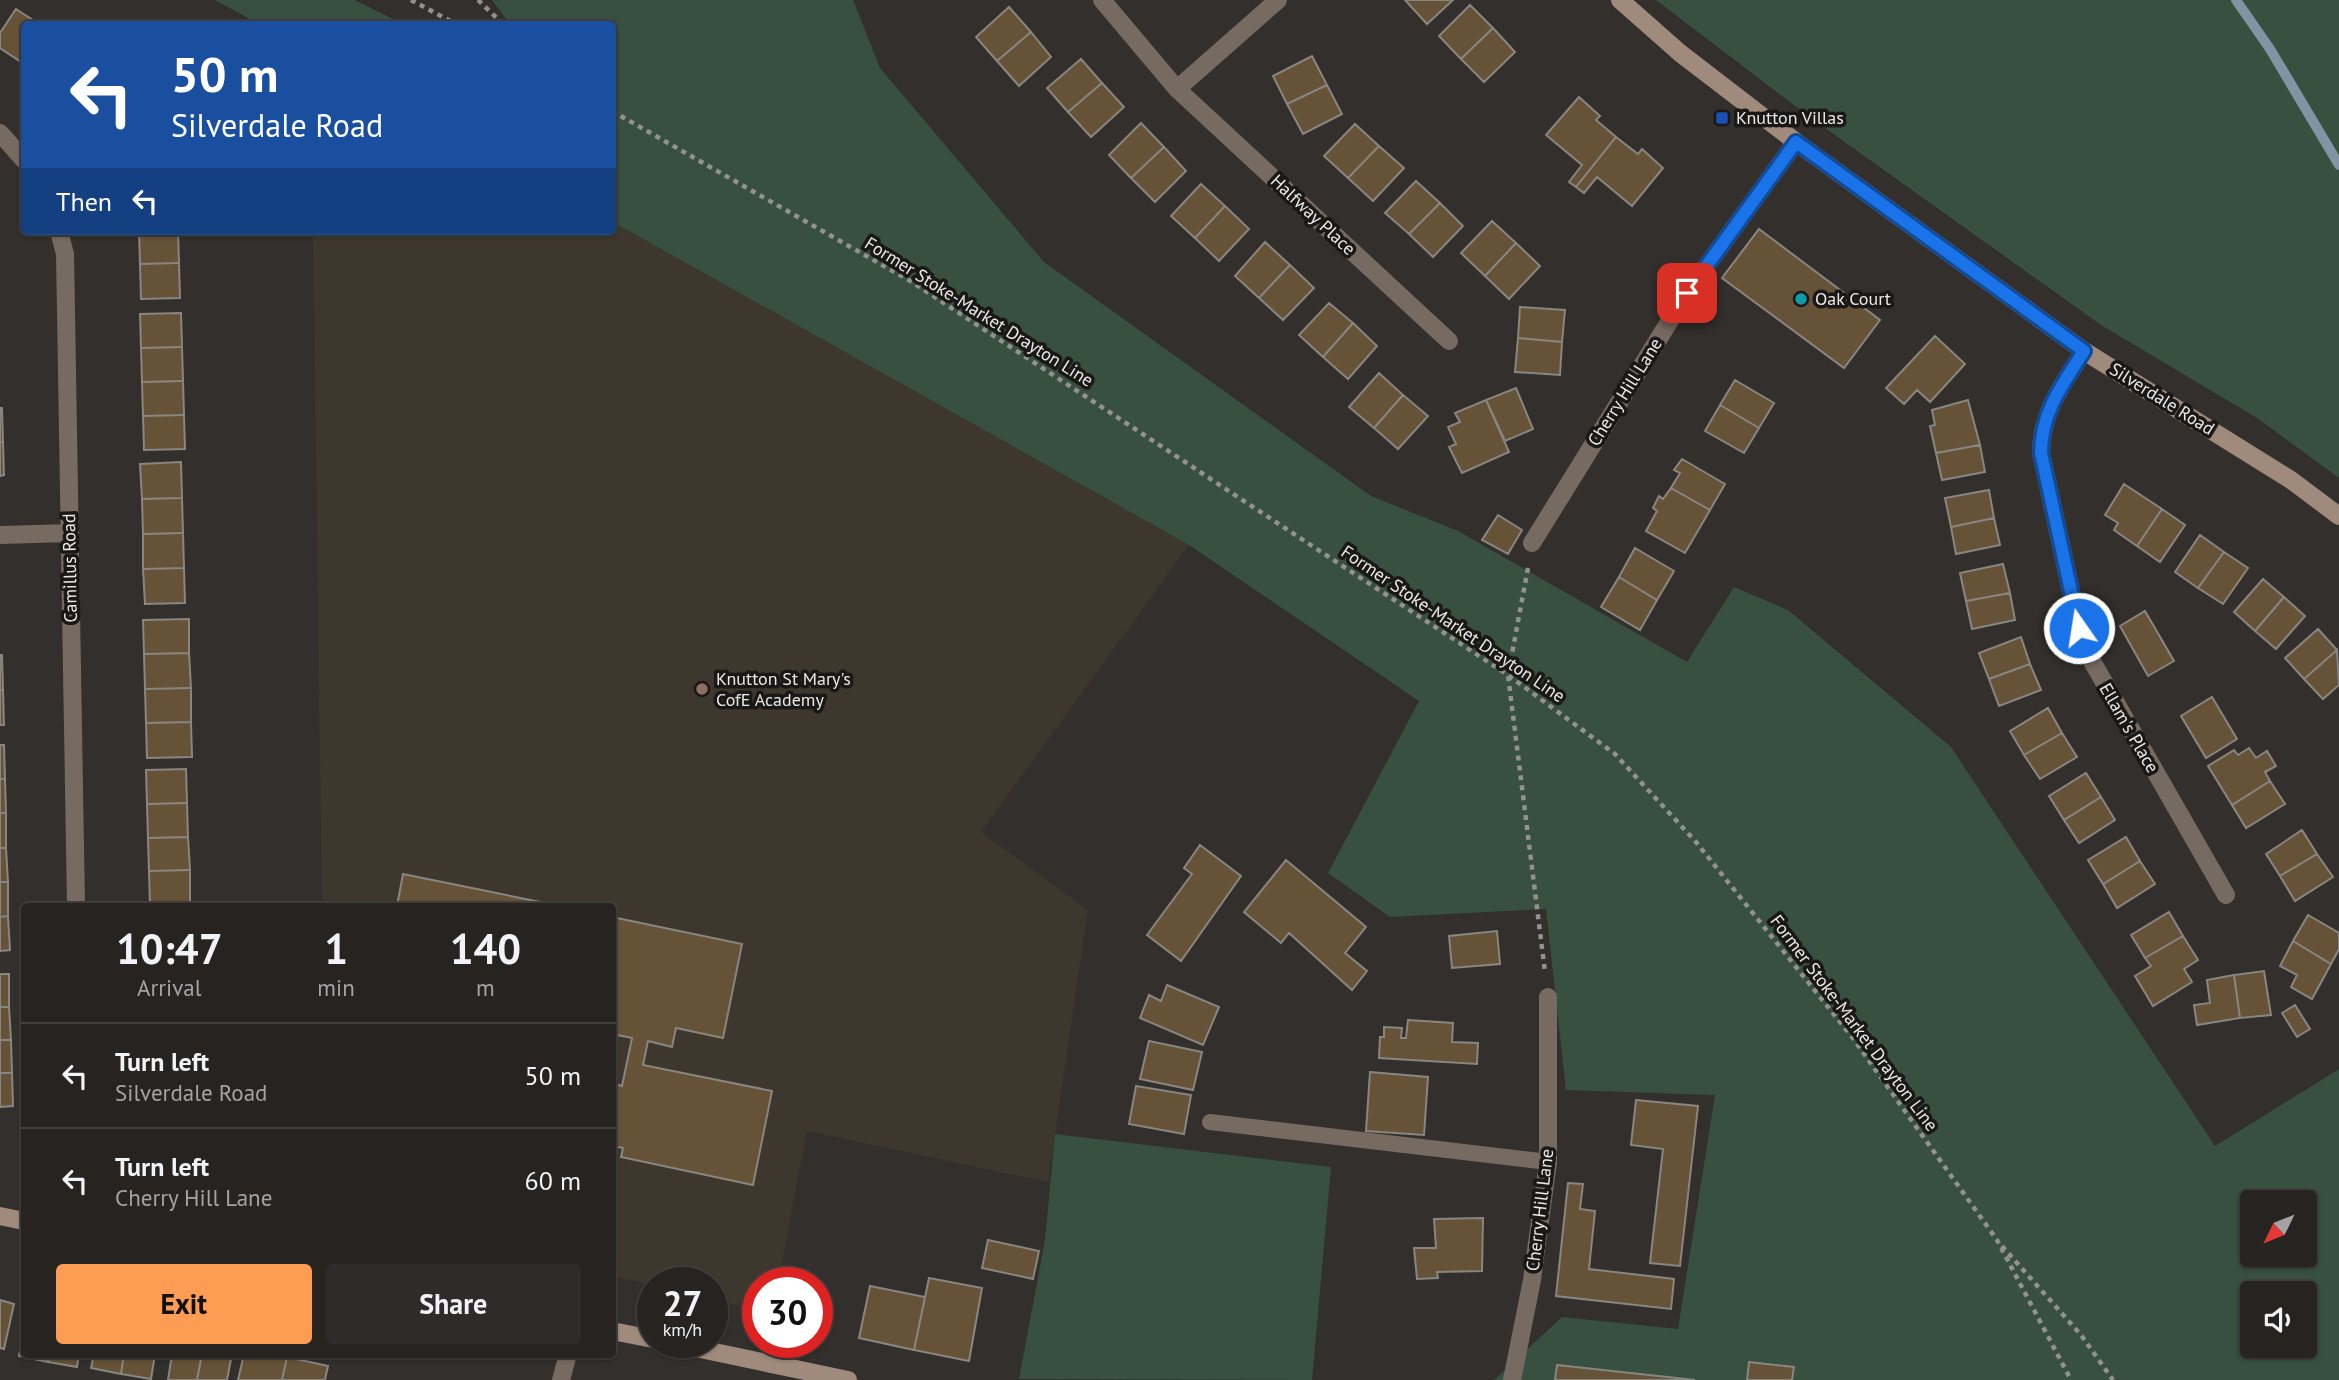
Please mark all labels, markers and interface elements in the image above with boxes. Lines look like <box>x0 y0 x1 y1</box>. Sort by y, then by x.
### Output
text: 50 m <box>171 42 278 106</box>
icon: left <box>56 49 147 140</box>
text: Silverdale Road <box>171 104 383 146</box>
place label: Knutton Villas <box>1736 106 1844 129</box>
marker: Knutton Villas <box>1714 110 1730 126</box>
street label: Halfway Place <box>1266 169 1361 260</box>
icon: left <box>126 182 164 220</box>
text: Then <box>56 185 112 218</box>
street label: Former Stoke-Market Drayton Line <box>861 232 1098 392</box>
pin <box>1657 263 1717 323</box>
icon: arrive <box>1668 274 1706 312</box>
place label: Oak Court <box>1815 287 1891 310</box>
marker: Oak Court <box>1793 291 1809 307</box>
street label: Cherry Hill Lane <box>1582 333 1667 450</box>
street label: Silverdale Road <box>2106 357 2219 440</box>
street label: Camillus Road <box>57 513 82 623</box>
street label: Former Stoke-Market Drayton Line <box>1337 540 1570 707</box>
position arrow <box>2042 591 2116 665</box>
place label: Knutton St Mary's CofE Academy <box>716 667 851 711</box>
street label: Ellam's Place <box>2094 679 2164 777</box>
marker: Knutton St Mary's CofE Academy <box>694 681 710 697</box>
street label: Former Stoke-Market Drayton Line <box>1765 910 1943 1136</box>
text: 10:47 <box>116 921 222 976</box>
text: 1 <box>324 921 348 976</box>
text: 140 <box>450 921 521 976</box>
text: Arrival <box>137 973 201 1002</box>
text: min <box>317 973 355 1002</box>
text: m <box>476 973 495 1002</box>
text: Turn left <box>115 1045 209 1078</box>
icon: left <box>56 1057 94 1095</box>
text: 50 m <box>525 1059 581 1092</box>
text: Silverdale Road <box>115 1078 267 1107</box>
street label: Cherry Hill Lane <box>1521 1147 1558 1272</box>
text: Turn left <box>115 1150 209 1183</box>
icon: left <box>56 1162 94 1200</box>
text: 60 m <box>525 1164 581 1197</box>
text: Cherry Hill Lane <box>115 1183 272 1212</box>
north arrow <box>2240 1190 2317 1267</box>
map controls <box>2240 1190 2317 1358</box>
button: Exit <box>56 1264 312 1344</box>
button: Share <box>326 1264 581 1344</box>
speed limit sign: 30 <box>742 1267 833 1358</box>
text: 27 <box>663 1280 702 1326</box>
button: sound <box>2240 1281 2317 1358</box>
text: km/h <box>663 1318 702 1341</box>

